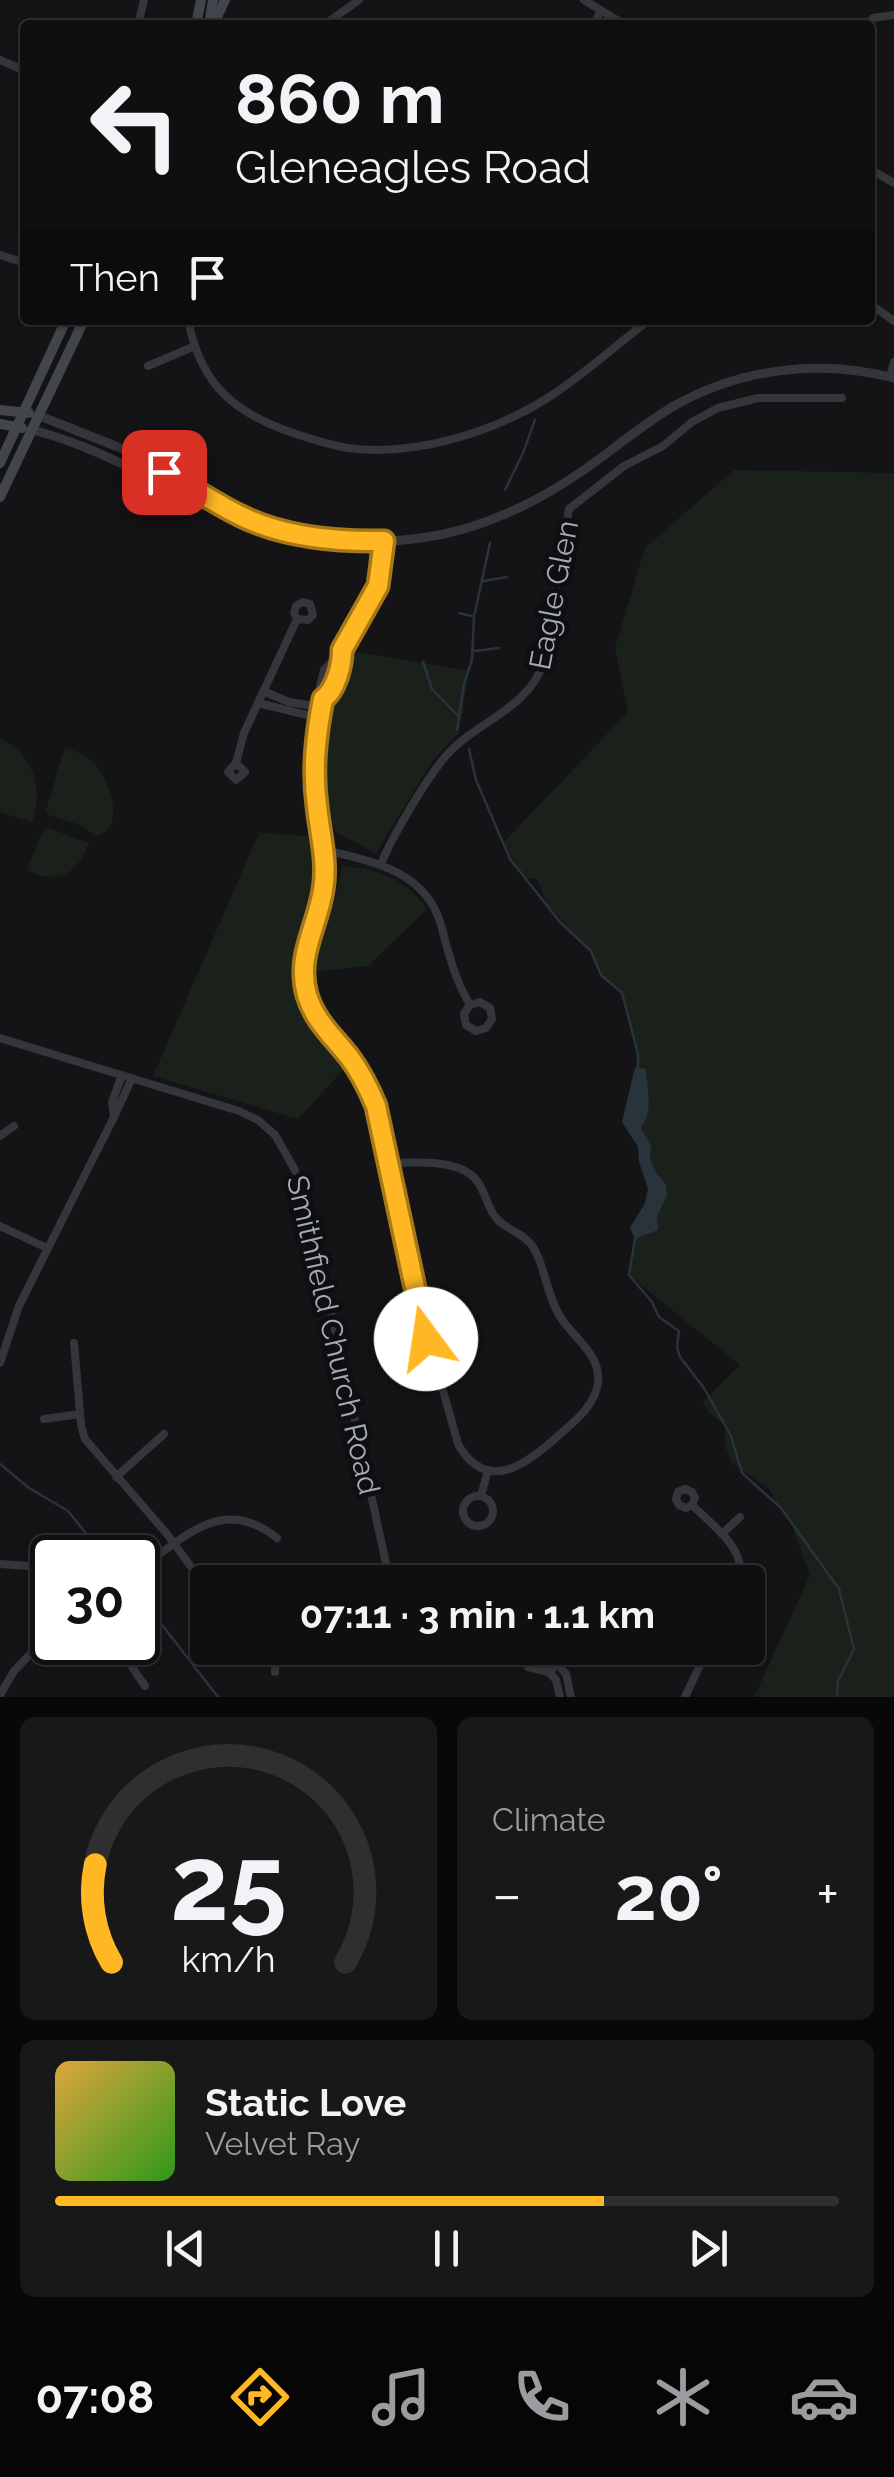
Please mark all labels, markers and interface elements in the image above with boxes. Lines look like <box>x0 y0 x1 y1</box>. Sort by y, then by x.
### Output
text: 860 m <box>235 57 445 139</box>
icon: left <box>70 60 200 190</box>
text: Gleneagles Road <box>235 141 591 194</box>
icon: arrive <box>180 250 235 305</box>
text: Then <box>70 255 160 300</box>
pin <box>122 430 207 515</box>
icon: arrive <box>137 445 192 500</box>
street label: Eagle Glen <box>522 517 585 672</box>
street label: Smithfield Church Road <box>280 1172 387 1498</box>
position arrow <box>374 1287 478 1391</box>
speed limit sign: 30 <box>30 1535 160 1665</box>
text: 07:11 · 3 min · 1.1 km <box>300 1592 655 1637</box>
text: Climate <box>492 1801 606 1838</box>
text: 25 <box>170 1822 287 1944</box>
text: 20° <box>615 1849 723 1938</box>
text: − <box>492 1862 522 1927</box>
text: + <box>816 1862 839 1927</box>
text: km/h <box>181 1938 276 1980</box>
text: Static Love <box>205 2080 406 2125</box>
text: Velvet Ray <box>205 2125 360 2162</box>
icon: previous <box>158 2221 213 2276</box>
icon: pause <box>419 2221 474 2276</box>
icon: next <box>681 2221 736 2276</box>
icon: directions <box>225 2362 295 2432</box>
icon: music <box>366 2362 436 2432</box>
icon: phone <box>507 2362 577 2432</box>
icon: climate <box>648 2362 718 2432</box>
icon: car <box>789 2362 859 2432</box>
text: 07:08 <box>35 2371 154 2424</box>

